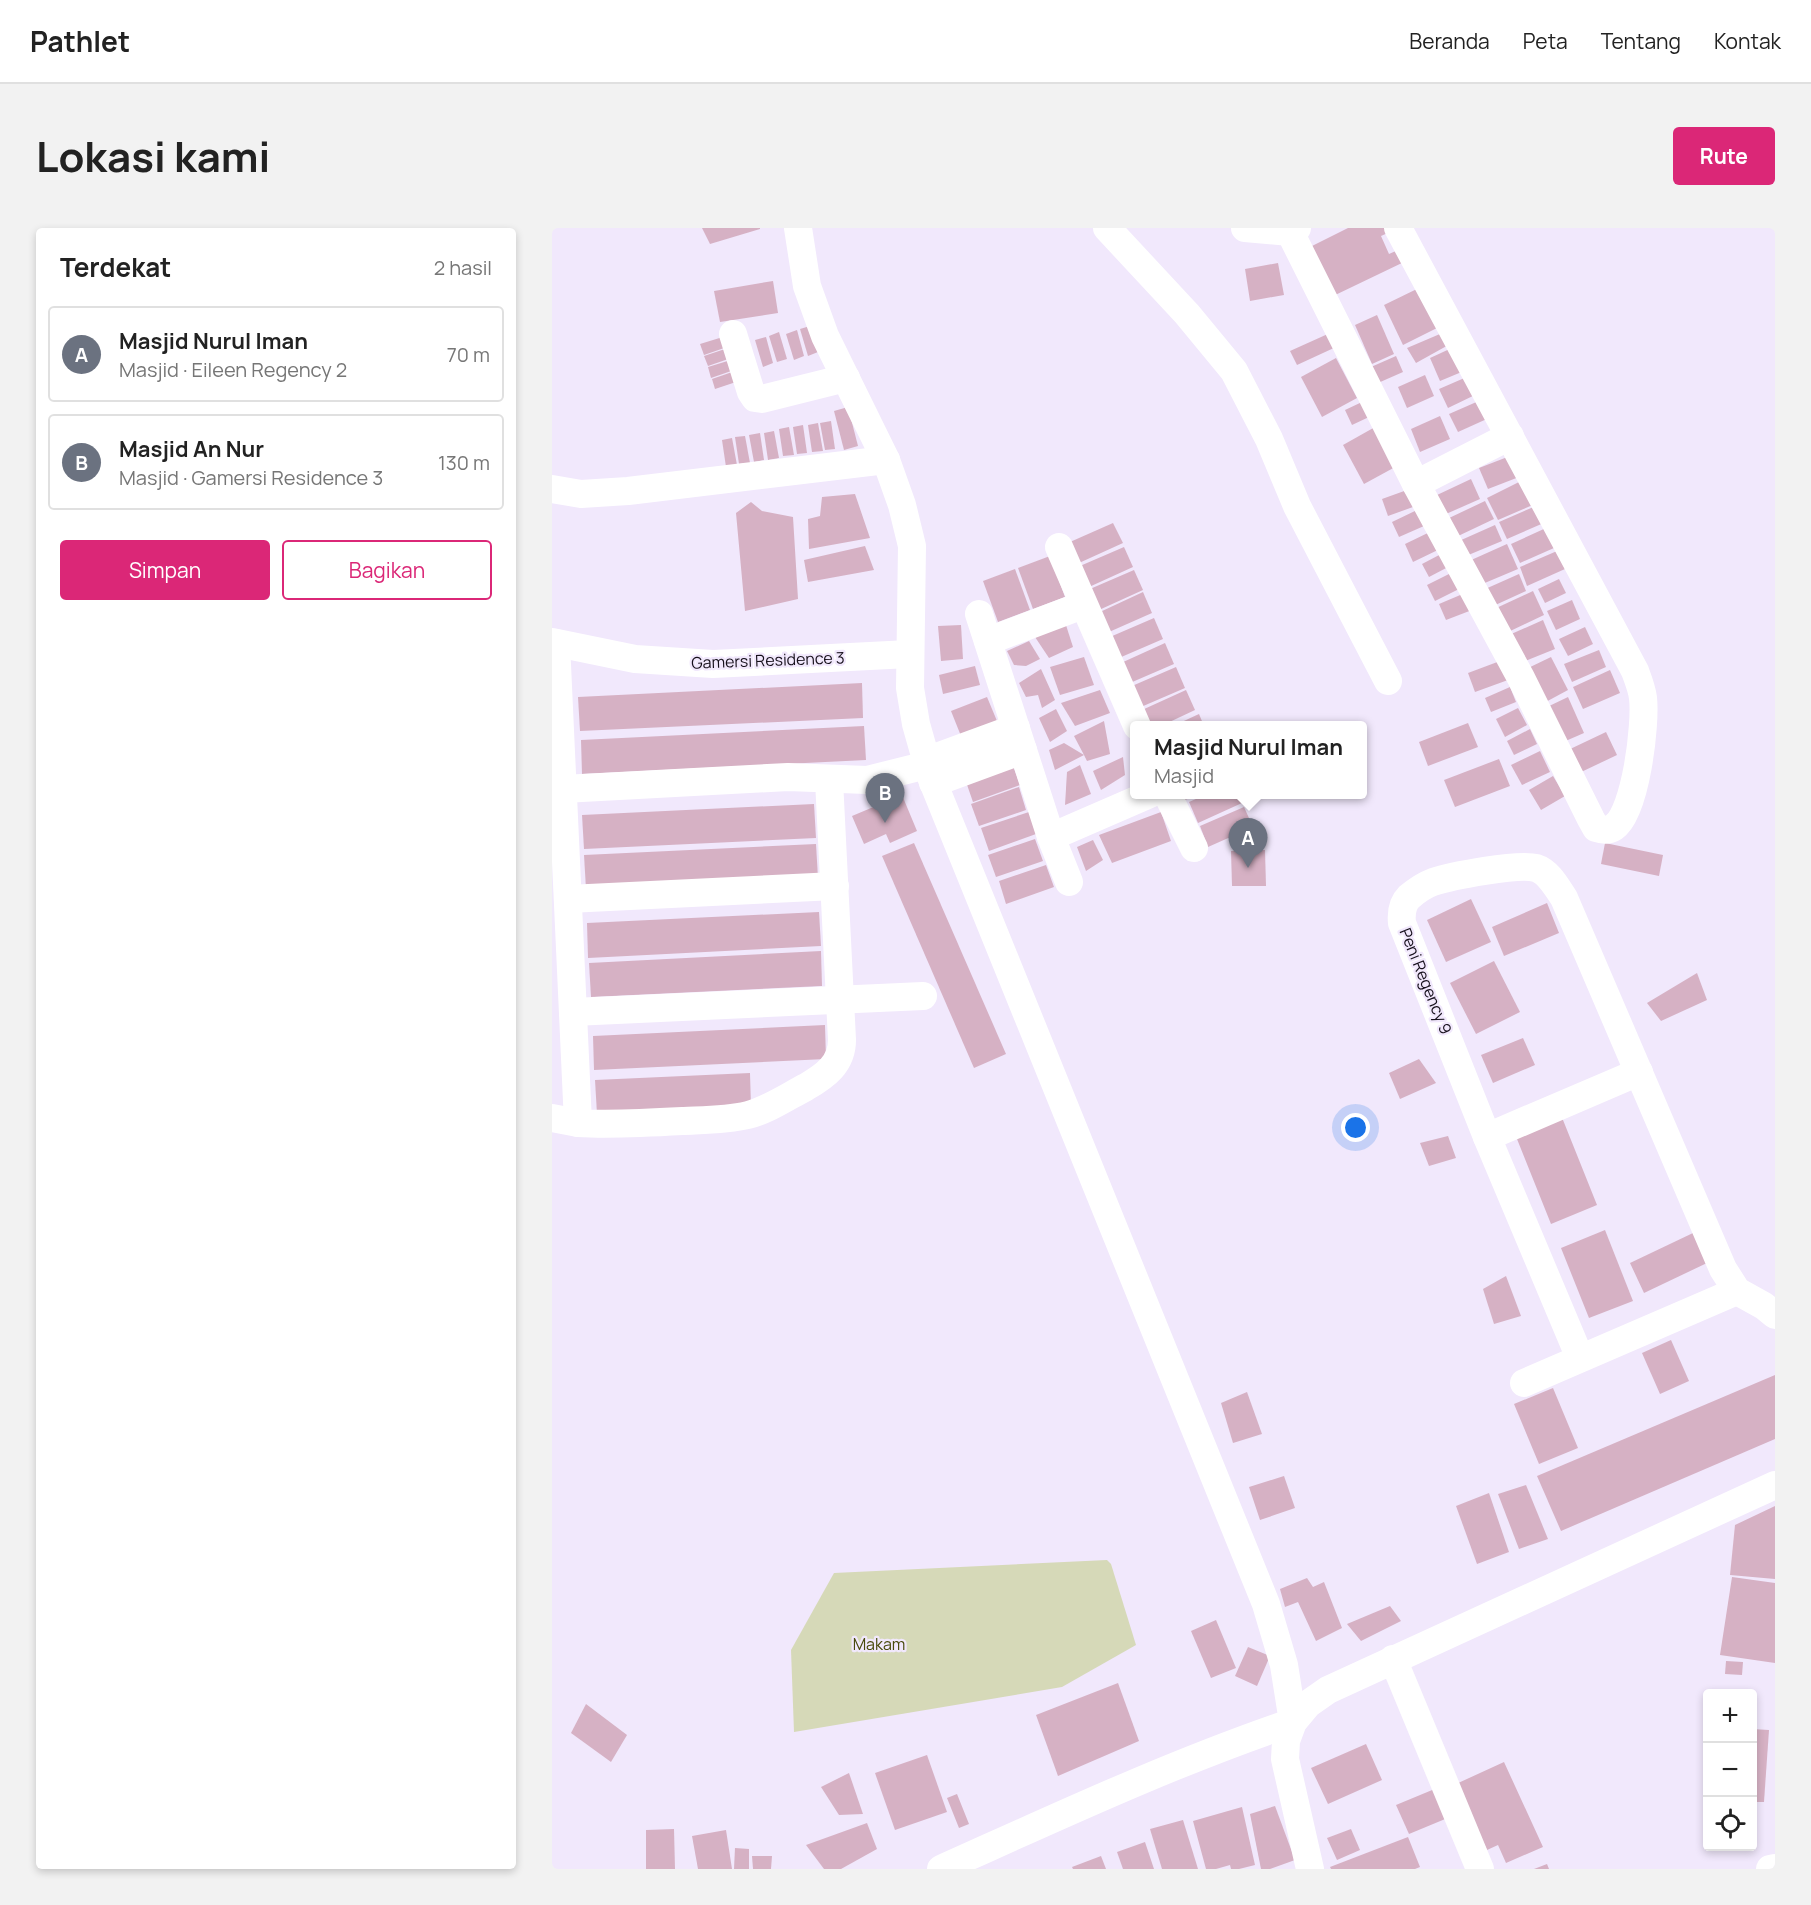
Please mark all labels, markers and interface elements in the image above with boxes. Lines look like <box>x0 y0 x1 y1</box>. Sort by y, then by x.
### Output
text: Pathlet <box>30 22 130 60</box>
text: Beranda <box>1409 27 1490 55</box>
text: Peta <box>1523 27 1568 55</box>
text: Tentang <box>1601 27 1681 55</box>
text: Kontak <box>1714 27 1781 55</box>
text: Lokasi kami <box>36 127 270 185</box>
button: Rute <box>1673 127 1775 185</box>
text: Terdekat <box>60 249 171 285</box>
text: 2 hasil <box>434 254 492 281</box>
text: Masjid Nurul Iman <box>119 326 308 356</box>
text: A <box>75 341 88 368</box>
text: 70 m <box>447 341 490 368</box>
text: Masjid · Eileen Regency 2 <box>119 356 347 383</box>
text: Masjid An Nur <box>119 434 264 464</box>
text: B <box>75 449 88 476</box>
text: 130 m <box>438 449 490 476</box>
text: Masjid · Gamersi Residence 3 <box>119 464 383 491</box>
button: Simpan <box>60 540 270 600</box>
button: Bagikan <box>282 540 492 600</box>
street label: Gamersi Residence 3 <box>691 646 845 674</box>
popup <box>1130 721 1367 799</box>
text: Masjid Nurul Iman <box>1154 732 1343 762</box>
text: Masjid <box>1154 762 1214 789</box>
pin: B <box>866 774 904 823</box>
pin: A <box>1228 818 1268 868</box>
street label: Peni Regency 9 <box>1395 925 1457 1037</box>
your location <box>1341 1113 1370 1142</box>
park label: Makam <box>853 1633 905 1655</box>
map controls <box>1703 1689 1757 1851</box>
button: + <box>1703 1689 1757 1743</box>
button: − <box>1703 1743 1757 1797</box>
button: locate <box>1703 1797 1757 1851</box>

